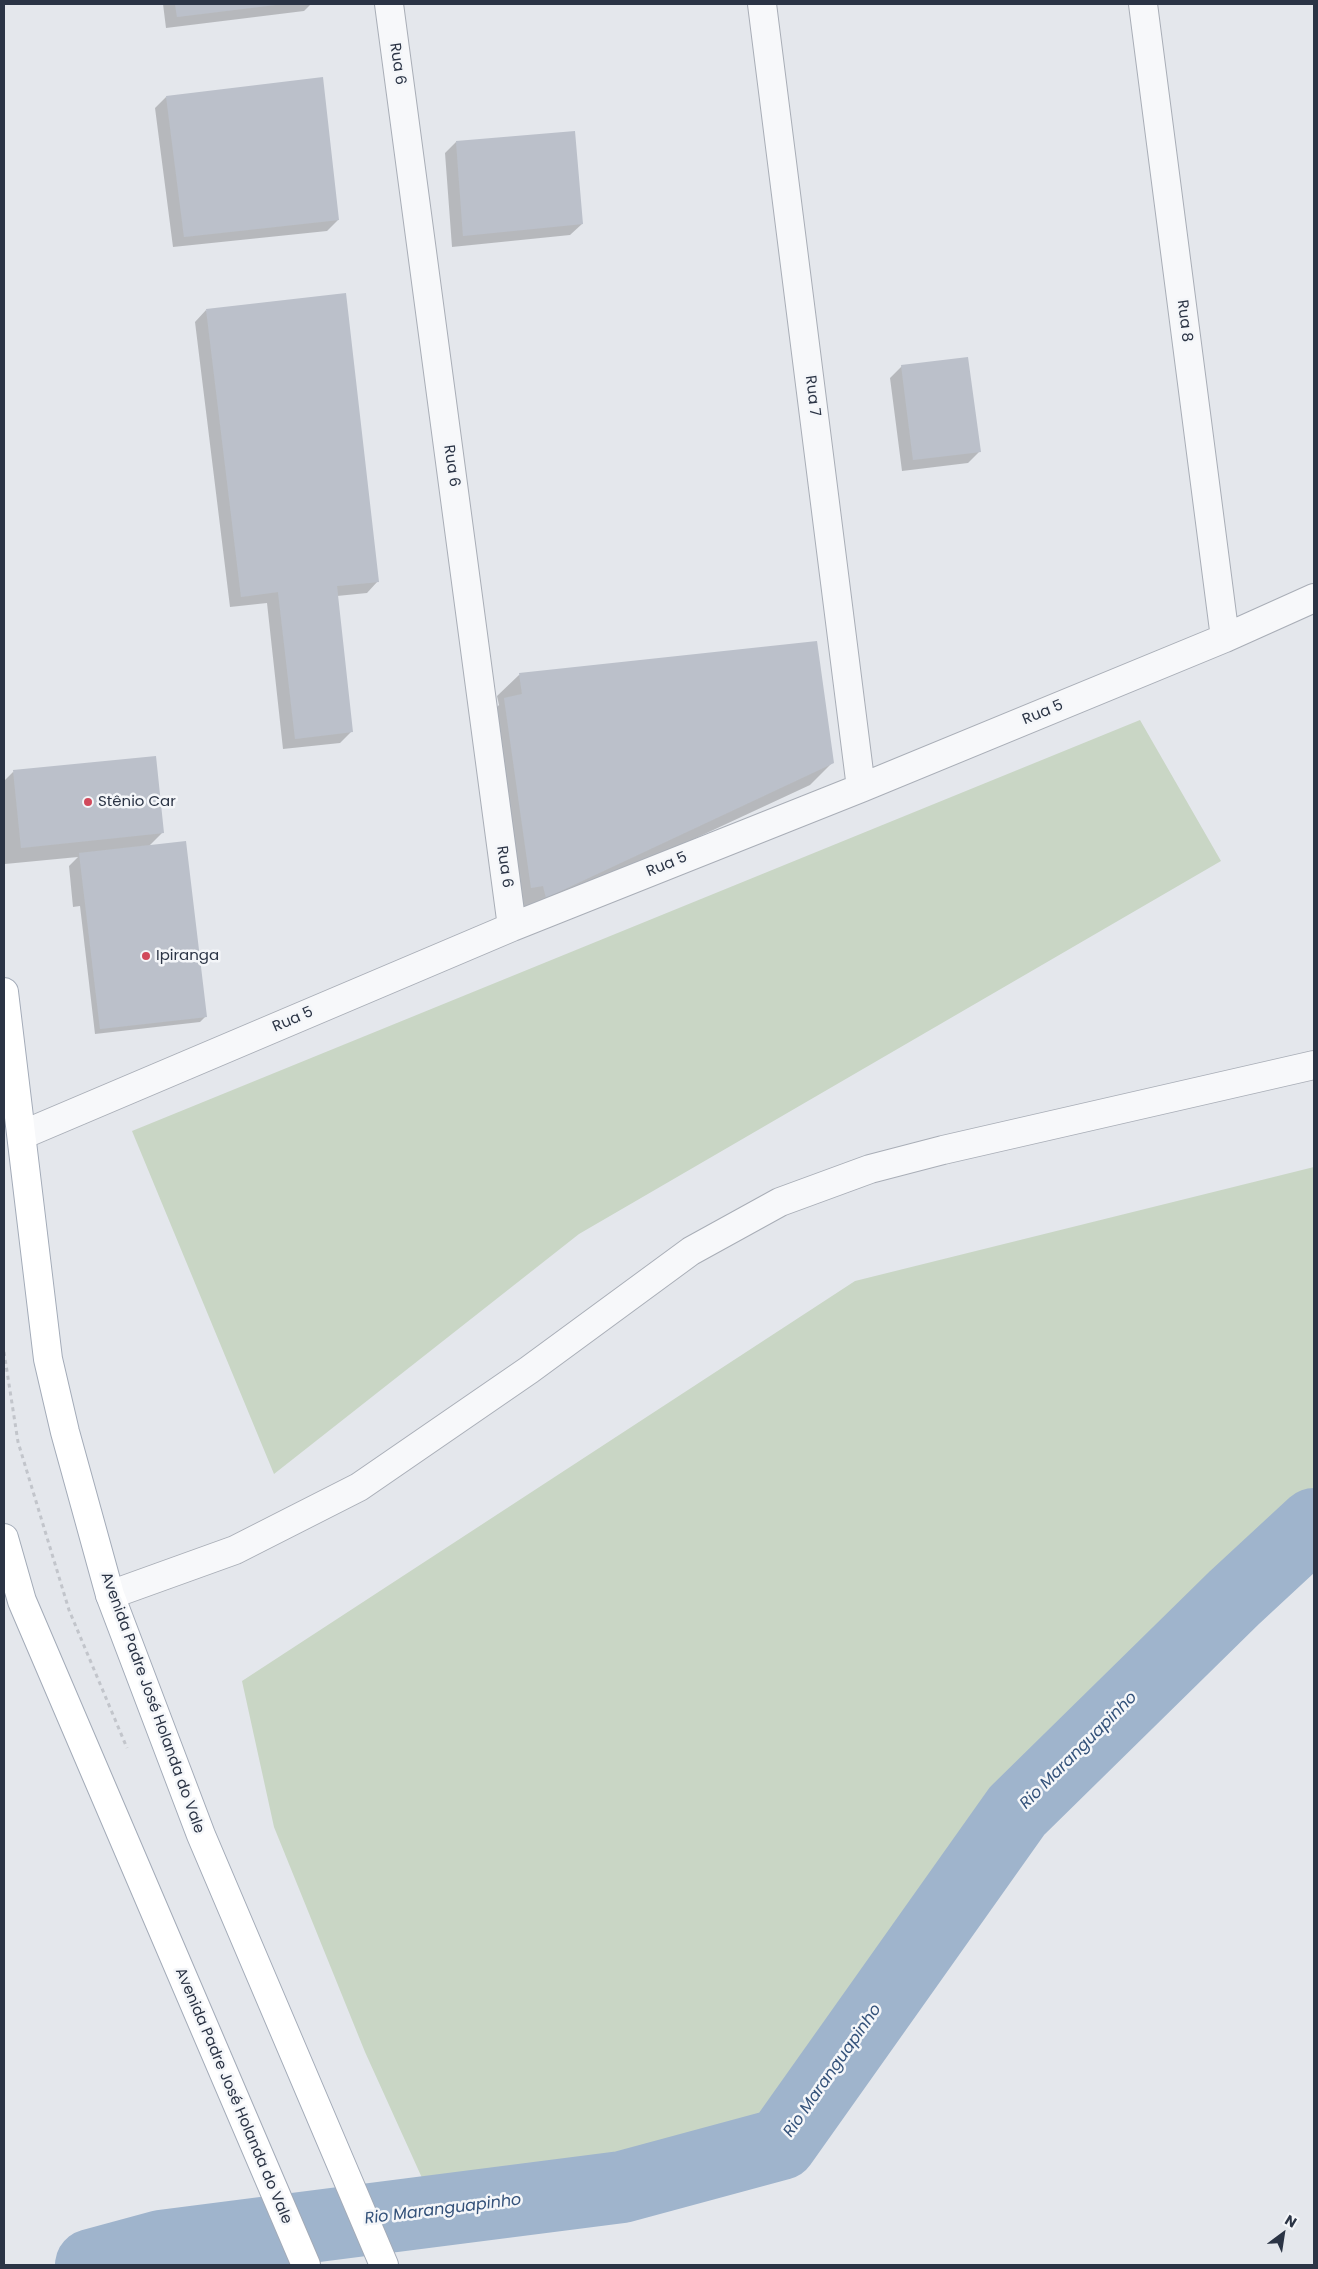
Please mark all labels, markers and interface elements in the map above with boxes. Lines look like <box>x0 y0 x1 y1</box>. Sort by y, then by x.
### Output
street label: Rua 6 <box>385 42 409 86</box>
street label: Rua 8 <box>1172 299 1196 343</box>
street label: Rua 7 <box>801 375 823 417</box>
street label: Rua 6 <box>439 444 463 488</box>
street label: Rua 5 <box>1020 697 1066 729</box>
place label: Stênio Car <box>98 793 176 811</box>
marker: Stênio Car <box>82 796 94 808</box>
street label: Rua 6 <box>492 845 516 889</box>
street label: Rua 5 <box>644 849 690 881</box>
place label: Ipiranga <box>156 947 219 965</box>
marker: Ipiranga <box>140 950 152 962</box>
street label: Rua 5 <box>270 1003 316 1037</box>
street label: Avenida Padre José Holanda do Vale <box>96 1570 208 1836</box>
water label: Rio Maranguapinho <box>1016 1688 1142 1814</box>
street label: Avenida Padre José Holanda do Vale <box>171 1965 295 2227</box>
water label: Rio Maranguapinho <box>780 2001 886 2141</box>
water label: Rio Maranguapinho <box>364 2191 522 2229</box>
north arrow <box>1258 2209 1308 2259</box>
text: N <box>1281 2210 1300 2232</box>

